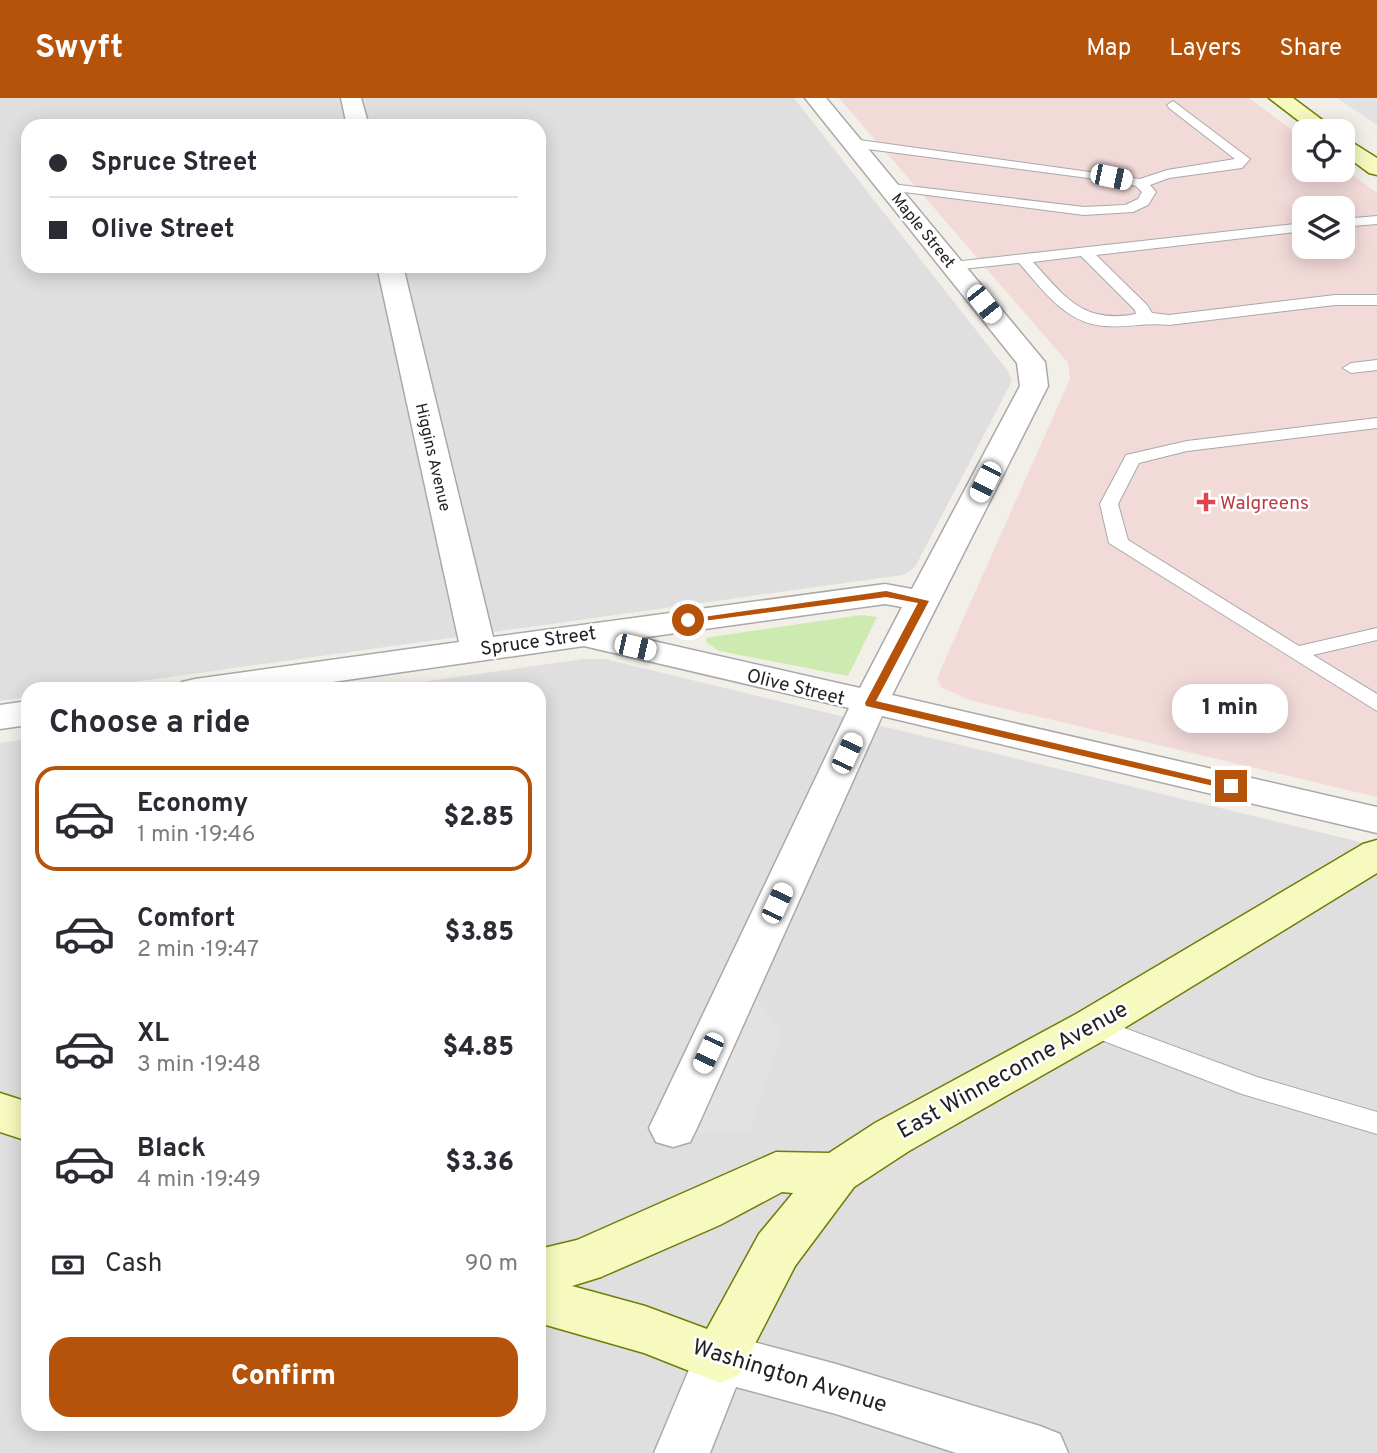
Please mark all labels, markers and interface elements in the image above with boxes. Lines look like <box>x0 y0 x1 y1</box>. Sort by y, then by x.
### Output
text: Swyft <box>35 28 123 70</box>
text: Map <box>1086 34 1131 64</box>
text: Layers <box>1169 34 1241 64</box>
text: Share <box>1279 34 1342 64</box>
map controls <box>1292 119 1355 259</box>
button: locate <box>1292 119 1355 182</box>
text: Spruce Street <box>91 147 257 180</box>
car <box>1089 162 1134 192</box>
street label: Maple Street <box>886 190 959 273</box>
button: layers <box>1292 196 1355 259</box>
text: Olive Street <box>91 214 234 247</box>
car <box>963 281 1006 327</box>
street label: Higgins Avenue <box>410 401 454 513</box>
car <box>967 459 1004 505</box>
place label: Walgreens <box>1220 492 1309 516</box>
marker: Walgreens <box>1198 494 1214 510</box>
route start <box>672 604 704 636</box>
street label: Spruce Street <box>479 622 598 662</box>
car <box>613 632 658 662</box>
street label: Olive Street <box>744 664 847 712</box>
callout: 1 min <box>1173 684 1289 734</box>
text: 1 min <box>1202 694 1258 723</box>
text: Choose a ride <box>49 704 250 744</box>
car <box>829 730 866 776</box>
route end <box>1215 770 1247 802</box>
icon: car <box>53 787 116 850</box>
text: Economy <box>137 788 248 821</box>
text: $2.85 <box>444 802 514 835</box>
text: 1 min · 19:46 <box>137 821 256 850</box>
car <box>759 880 796 926</box>
icon: car <box>53 902 116 965</box>
text: Comfort <box>137 903 235 936</box>
text: $3.85 <box>445 917 514 950</box>
text: 2 min · 19:47 <box>137 936 259 965</box>
street label: East Winneconne Avenue <box>893 996 1134 1147</box>
icon: car <box>53 1017 116 1080</box>
text: XL <box>137 1018 169 1051</box>
car <box>690 1030 727 1076</box>
text: $4.85 <box>443 1032 514 1065</box>
text: 3 min · 19:48 <box>137 1051 261 1080</box>
icon: car <box>53 1132 116 1195</box>
text: Black <box>137 1133 206 1166</box>
text: $3.36 <box>445 1147 514 1180</box>
text: 4 min · 19:49 <box>137 1166 261 1195</box>
icon: cash <box>49 1246 87 1284</box>
text: Cash <box>105 1248 162 1281</box>
text: 90 m <box>465 1250 518 1279</box>
street label: Washington Avenue <box>688 1334 890 1421</box>
button: Confirm <box>49 1337 518 1417</box>

